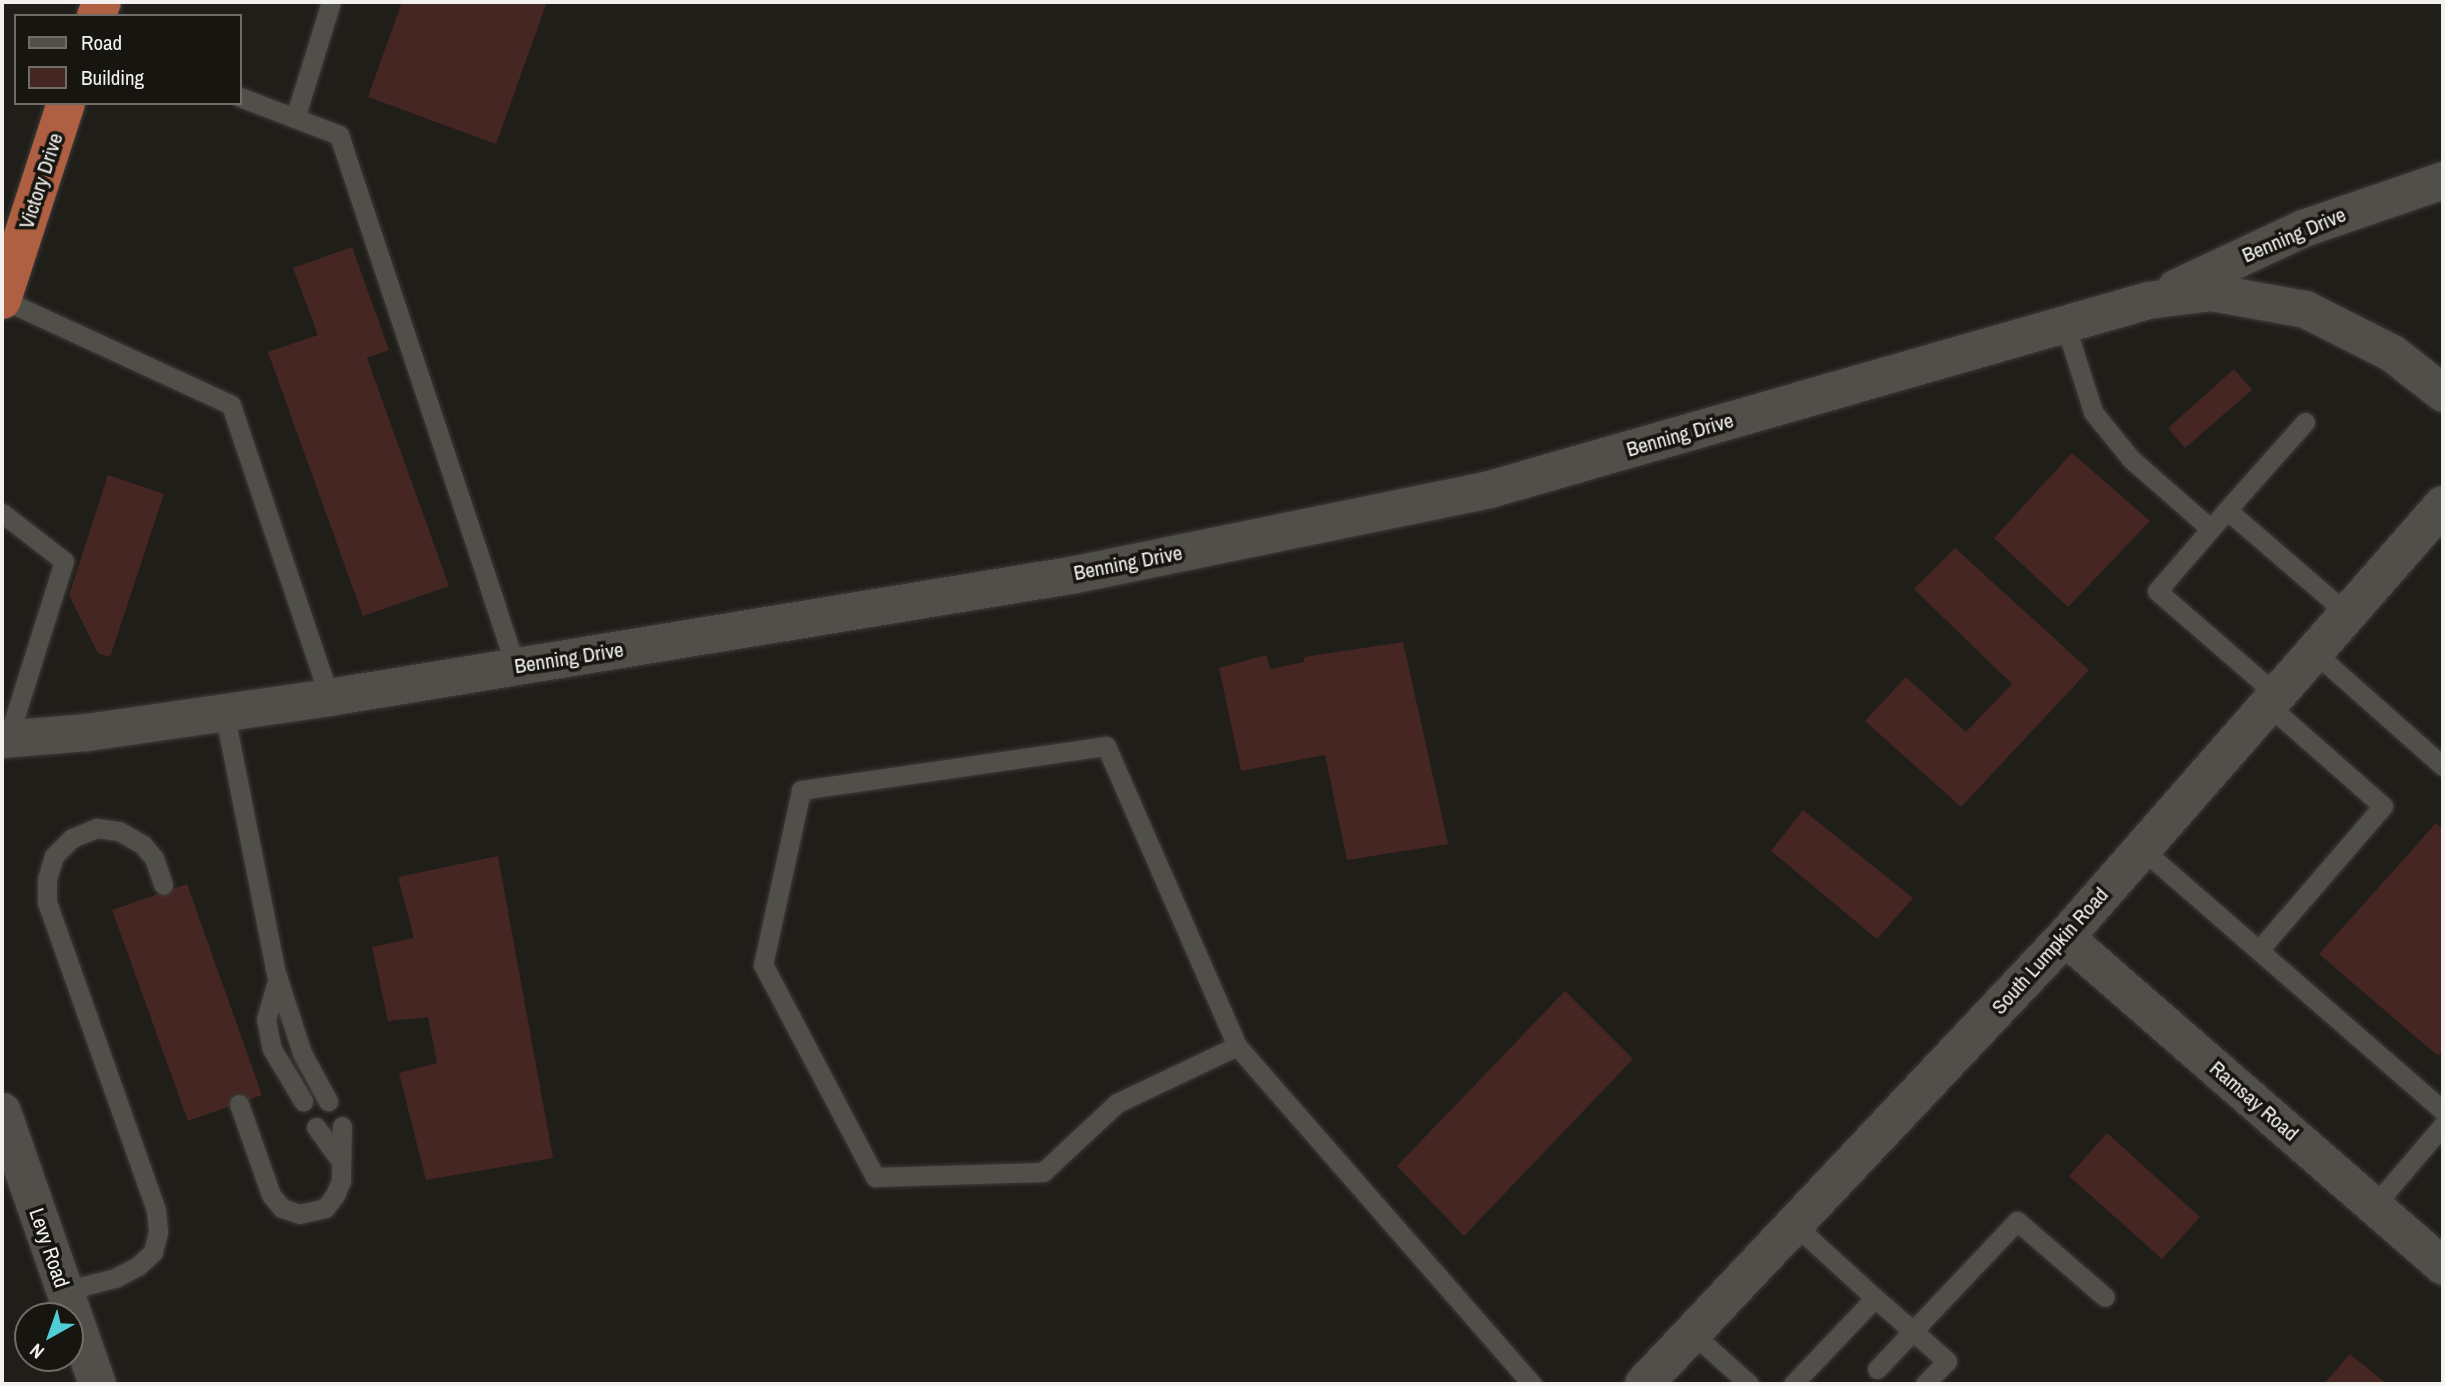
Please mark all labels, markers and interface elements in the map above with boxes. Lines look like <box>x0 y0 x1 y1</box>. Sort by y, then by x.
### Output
legend <box>14 14 242 105</box>
text: Road <box>81 28 122 57</box>
text: Building <box>81 63 144 92</box>
street label: Victory Drive <box>14 130 68 232</box>
street label: Benning Drive <box>2238 202 2350 268</box>
street label: Benning Drive <box>1624 408 1736 462</box>
street label: Benning Drive <box>1072 540 1184 586</box>
street label: Benning Drive <box>513 637 625 679</box>
street label: South Lumpkin Road <box>1987 882 2113 1020</box>
street label: Ramsay Road <box>2205 1056 2303 1146</box>
street label: Levy Road <box>24 1205 74 1291</box>
north arrow <box>14 1302 84 1372</box>
text: N <box>24 1338 49 1365</box>

